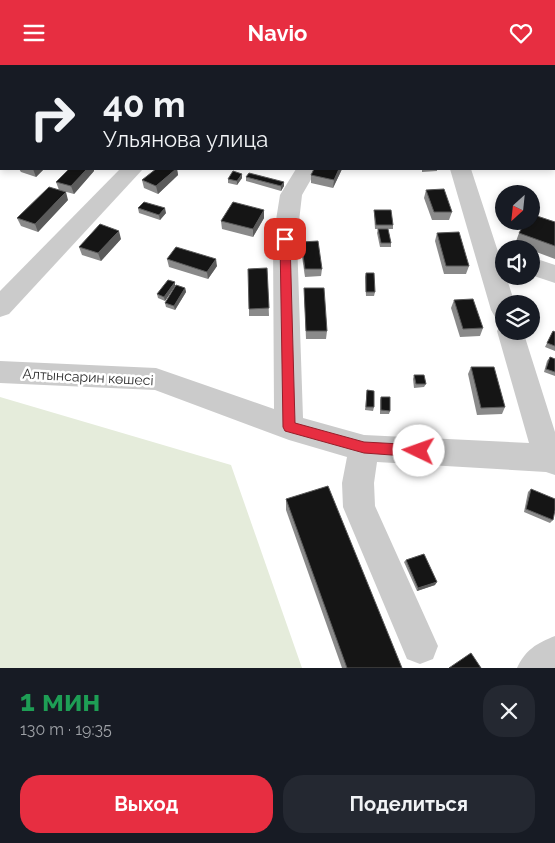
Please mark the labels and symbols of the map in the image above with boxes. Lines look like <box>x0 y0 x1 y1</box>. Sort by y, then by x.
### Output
north arrow <box>495 185 540 230</box>
pin <box>264 218 306 260</box>
street label: Алтынсарин көшесі <box>22 366 154 388</box>
position arrow <box>392 424 444 476</box>

